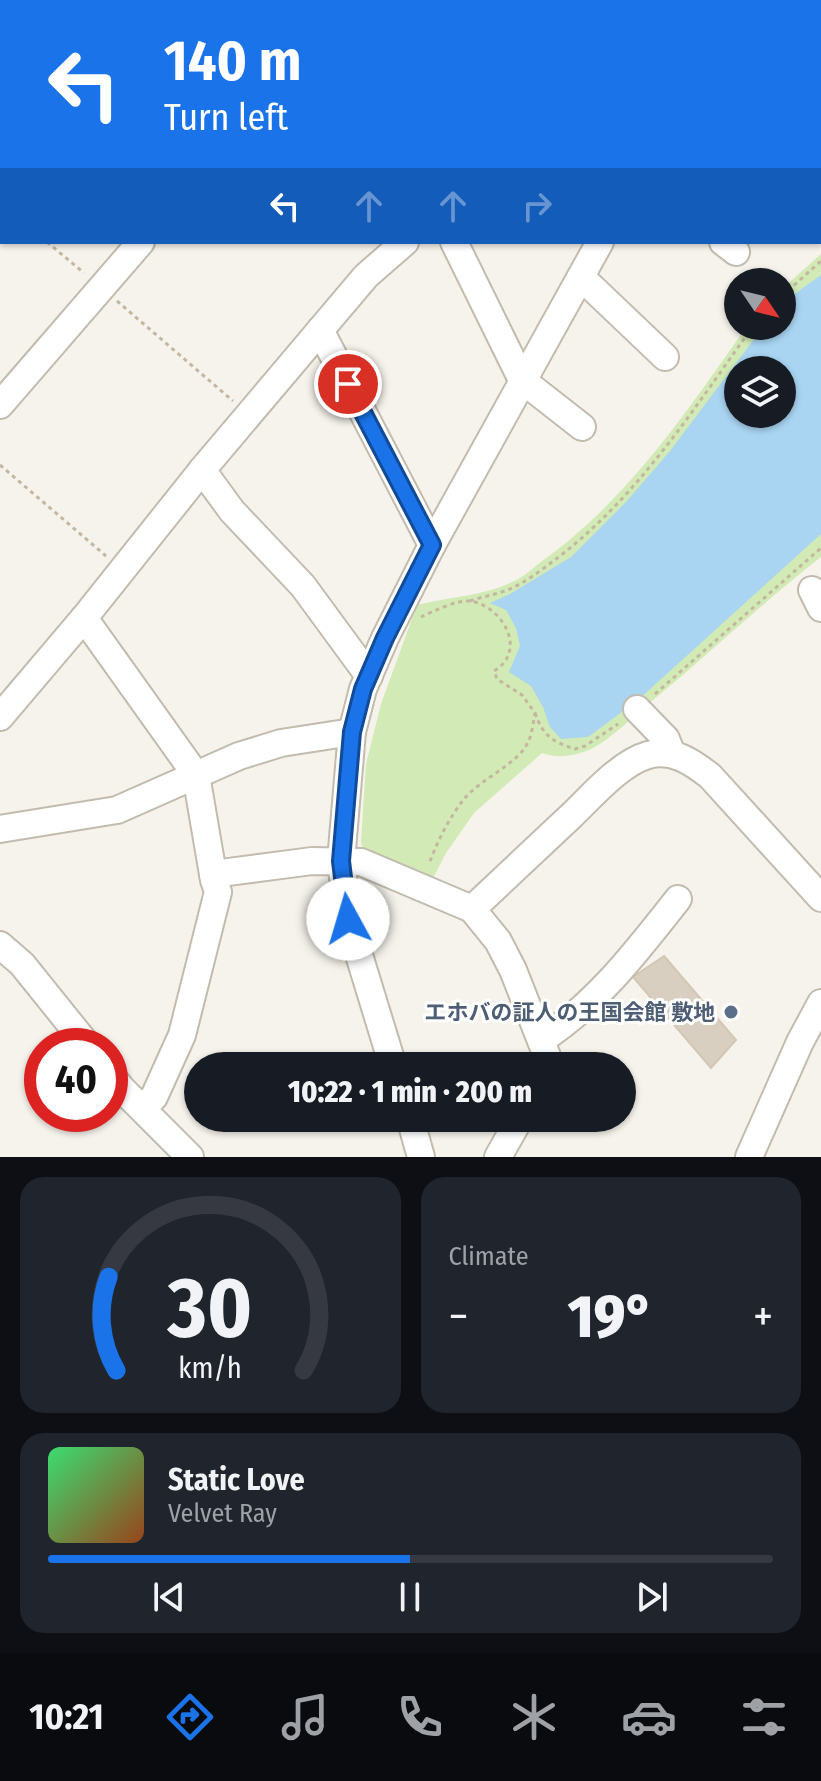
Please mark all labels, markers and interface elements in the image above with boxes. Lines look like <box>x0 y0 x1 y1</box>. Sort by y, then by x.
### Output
text: 140 m <box>164 28 301 95</box>
icon: left <box>32 32 136 136</box>
text: Turn left <box>164 96 288 140</box>
icon: left <box>263 184 307 228</box>
icon: ahead <box>347 184 391 228</box>
icon: ahead <box>431 184 475 228</box>
icon: right <box>515 184 559 228</box>
north arrow <box>724 268 796 340</box>
map controls <box>724 268 796 428</box>
pin <box>314 350 382 418</box>
button: layers <box>724 356 796 428</box>
icon: arrive <box>326 362 370 406</box>
position arrow <box>306 877 390 961</box>
place label: エホバの証人の王国会館 敷地 <box>424 999 715 1026</box>
marker: エホバの証人の王国会館 敷地 <box>722 1003 740 1021</box>
speed limit sign: 40 <box>24 1028 128 1132</box>
text: 10:22 · 1 min · 200 m <box>288 1074 532 1110</box>
text: Climate <box>449 1241 529 1272</box>
text: 30 <box>167 1259 253 1359</box>
text: 19° <box>568 1281 654 1353</box>
text: − <box>449 1290 468 1343</box>
text: + <box>753 1290 773 1343</box>
text: km/h <box>178 1351 242 1386</box>
text: Static Love <box>168 1462 305 1498</box>
text: Velvet Ray <box>168 1498 277 1529</box>
icon: previous <box>147 1575 191 1619</box>
icon: pause <box>388 1575 432 1619</box>
icon: next <box>630 1575 674 1619</box>
icon: directions <box>162 1689 218 1745</box>
icon: music <box>277 1689 333 1745</box>
icon: phone <box>392 1689 448 1745</box>
icon: climate <box>506 1689 562 1745</box>
icon: car <box>621 1689 677 1745</box>
icon: filters <box>736 1689 792 1745</box>
text: 10:21 <box>29 1695 104 1739</box>

